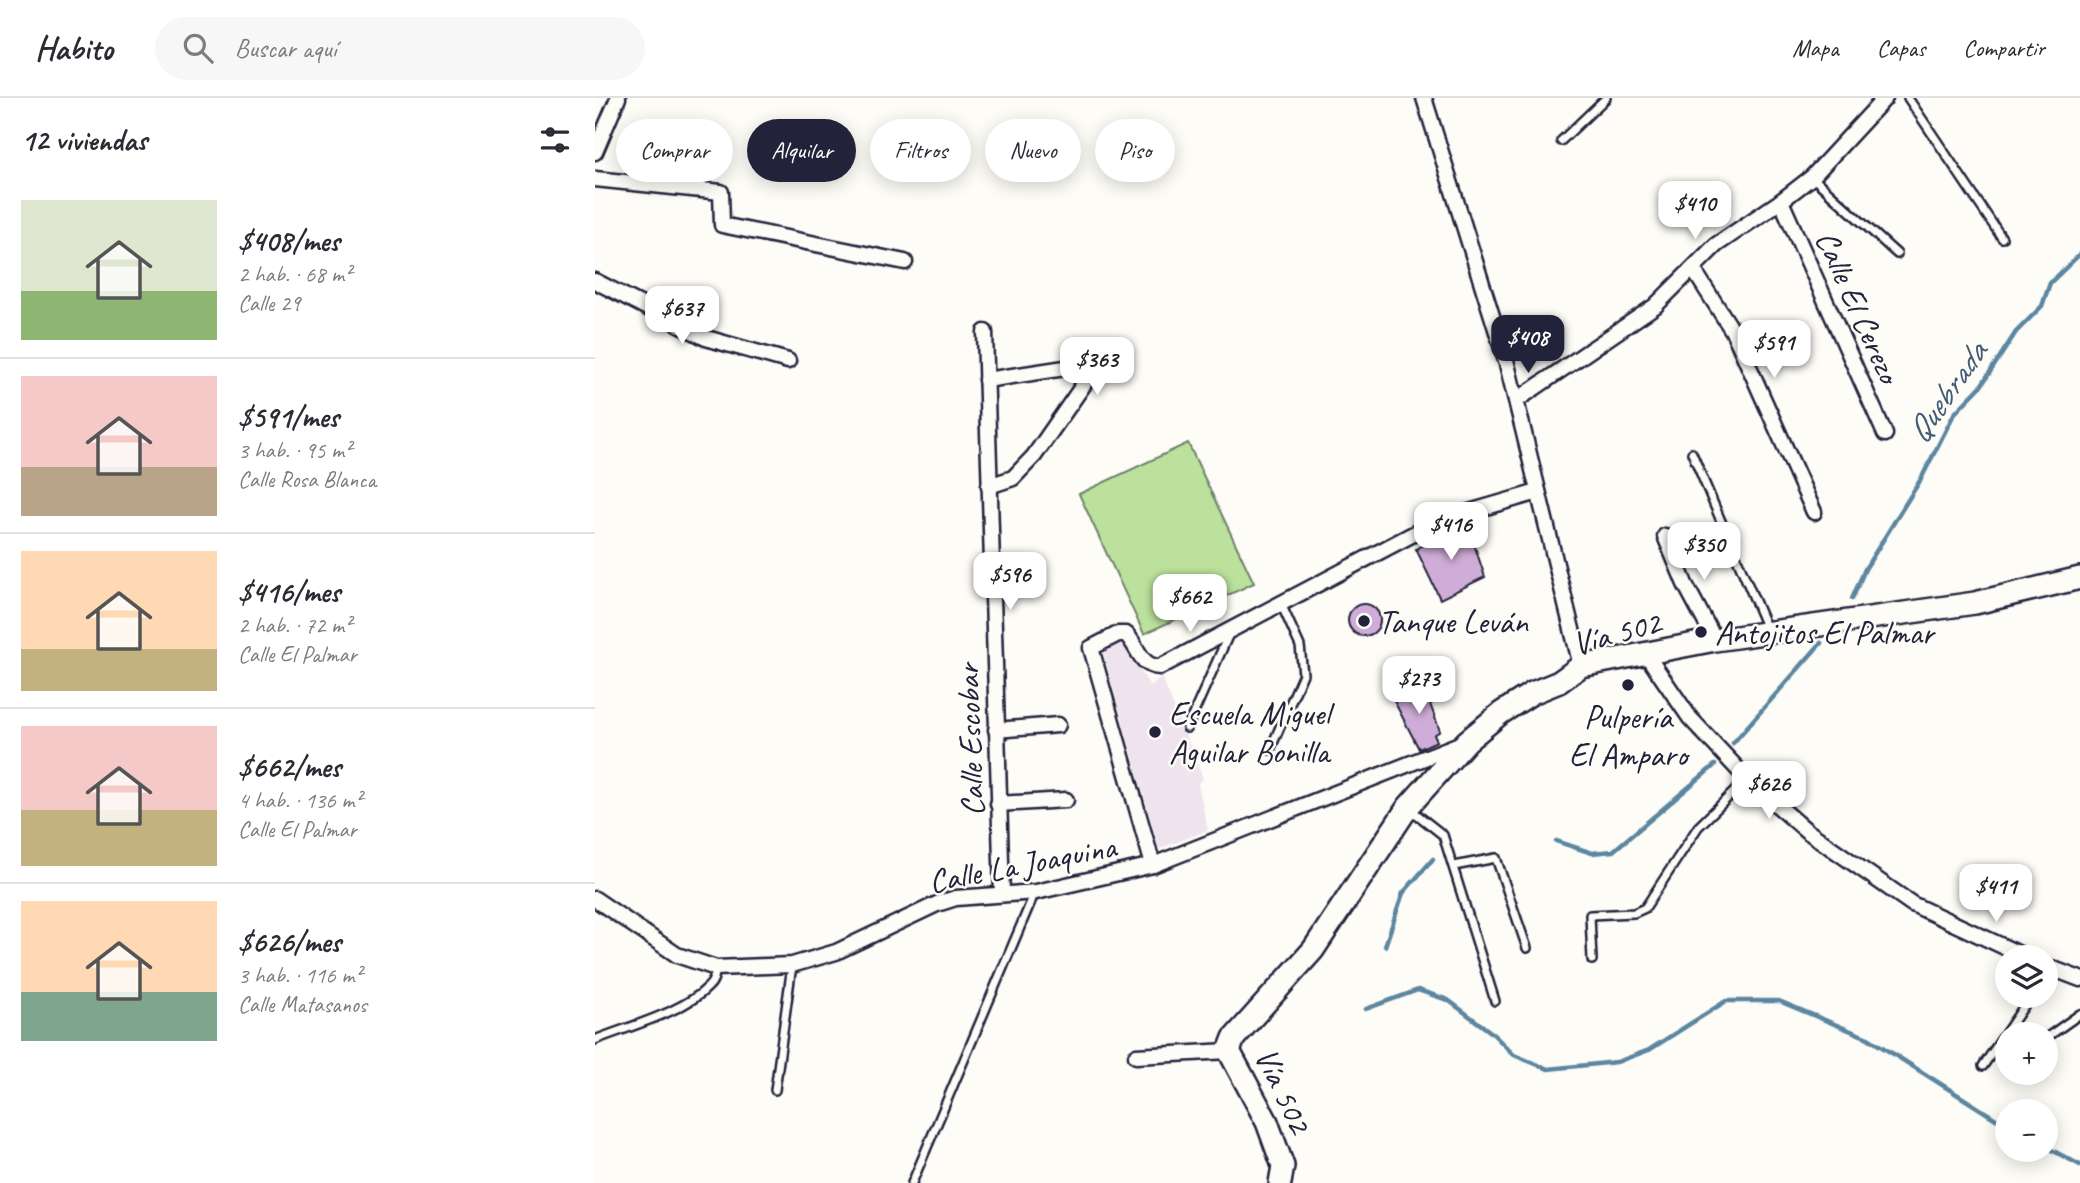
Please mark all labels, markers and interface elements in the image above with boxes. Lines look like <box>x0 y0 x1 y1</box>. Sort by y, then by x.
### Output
search box <box>155 17 645 80</box>
text: Habito <box>35 27 113 69</box>
icon: search <box>179 29 217 67</box>
text: Buscar aquí <box>235 32 337 65</box>
text: Mapa <box>1792 33 1839 63</box>
text: Capas <box>1877 33 1925 63</box>
text: Compartir <box>1963 33 2045 63</box>
chip: Comprar <box>616 119 733 182</box>
chip: Alquilar <box>747 119 856 182</box>
chip: Filtros <box>870 119 971 182</box>
chip: Nuevo <box>985 119 1081 182</box>
chip: Piso <box>1095 119 1175 182</box>
text: 12 viviendas <box>21 121 147 159</box>
icon: filters <box>536 121 574 159</box>
pin: $410 <box>1654 181 1736 241</box>
text: $410 <box>1674 189 1716 218</box>
text: $408/mes <box>238 222 340 260</box>
street label: Calle El Cerezo <box>1806 224 1912 392</box>
icon: home <box>77 228 161 312</box>
text: 2 hab. · 68 m² <box>238 260 351 289</box>
pin: $637 <box>641 286 723 346</box>
text: Calle 29 <box>238 289 300 318</box>
text: $637 <box>661 294 703 323</box>
pin: $408 <box>1487 316 1569 375</box>
pin: $591 <box>1733 320 1815 380</box>
text: $408 <box>1507 323 1549 352</box>
text: $591 <box>1754 328 1794 357</box>
water label: Quebrada <box>1896 330 1999 452</box>
pin: $363 <box>1056 338 1138 397</box>
text: $363 <box>1076 345 1118 374</box>
text: $591/mes <box>238 398 339 436</box>
icon: home <box>77 404 161 488</box>
text: 3 hab. · 95 m² <box>238 436 351 465</box>
text: Calle Rosa Blanca <box>238 465 376 494</box>
pin: $416 <box>1410 503 1492 562</box>
text: $416 <box>1430 510 1472 539</box>
pin: $350 <box>1663 522 1745 582</box>
text: $350 <box>1683 530 1725 559</box>
pin: $596 <box>969 552 1051 612</box>
text: $596 <box>989 560 1031 589</box>
text: $416/mes <box>238 573 340 611</box>
pin: $662 <box>1149 574 1231 634</box>
icon: home <box>77 579 161 663</box>
text: $662 <box>1169 582 1211 611</box>
street label: Vía 502 <box>1568 600 1668 665</box>
place label: Tanque Leván <box>1378 601 1529 643</box>
text: 2 hab. · 72 m² <box>238 611 351 640</box>
place label: Antojitos El Palmar <box>1715 612 1937 654</box>
marker: Tanque Leván <box>1356 613 1372 629</box>
marker: Antojitos El Palmar <box>1693 624 1709 640</box>
text: Calle El Palmar <box>238 640 357 669</box>
pin: $273 <box>1378 656 1460 716</box>
street label: Calle Escobar <box>946 660 994 817</box>
text: $273 <box>1398 664 1440 693</box>
marker: Pulpería El Amparo <box>1620 677 1636 693</box>
place label: Escuela Miguel Aguilar Bonilla <box>1169 693 1335 773</box>
place label: Pulpería El Amparo <box>1569 696 1690 776</box>
marker: Escuela Miguel Aguilar Bonilla <box>1147 724 1163 740</box>
text: $662/mes <box>238 748 341 786</box>
icon: home <box>77 754 161 838</box>
pin: $626 <box>1728 762 1810 821</box>
text: $626 <box>1748 769 1790 798</box>
text: 4 hab. · 136 m² <box>238 786 362 815</box>
text: Calle El Palmar <box>238 815 357 844</box>
street label: Calle La Joaquina <box>925 825 1121 903</box>
pin: $411 <box>1955 864 2037 924</box>
text: $411 <box>1975 872 2017 901</box>
text: $626/mes <box>238 923 341 961</box>
icon: home <box>77 929 161 1013</box>
map controls <box>1995 945 2058 1162</box>
button: layers <box>1995 945 2058 1008</box>
text: 3 hab. · 116 m² <box>238 961 362 990</box>
text: Calle Matasanos <box>238 990 367 1019</box>
button: + <box>1995 1022 2058 1085</box>
street label: Vía 502 <box>1245 1041 1322 1143</box>
button: − <box>1995 1099 2058 1162</box>

